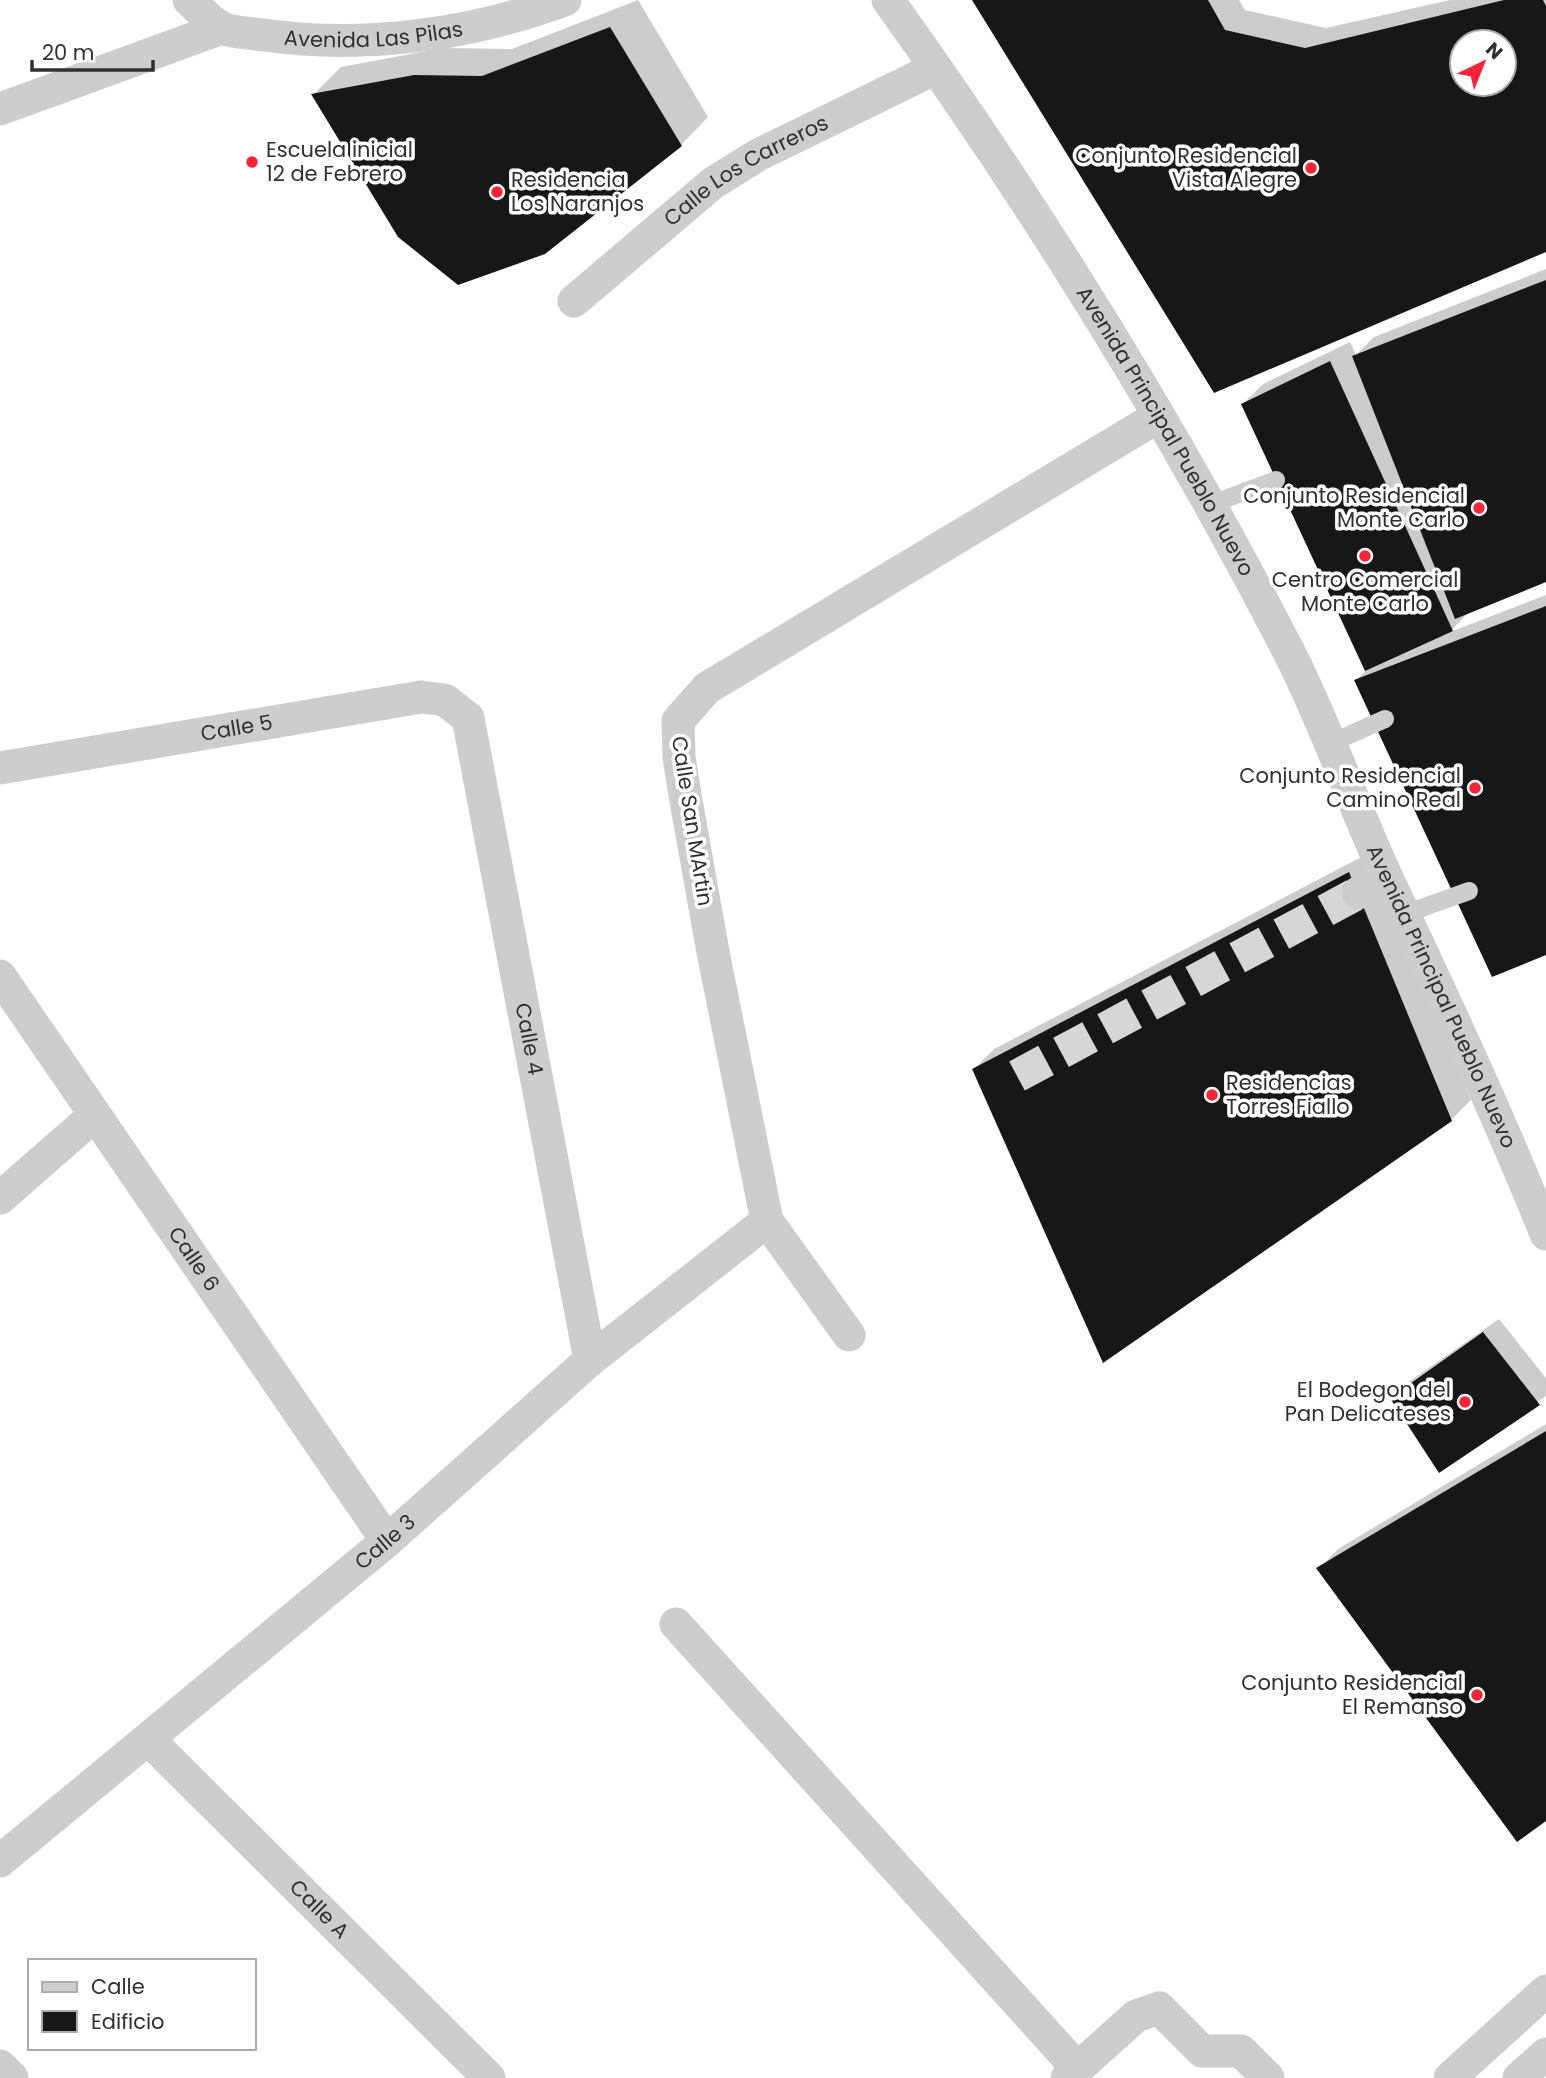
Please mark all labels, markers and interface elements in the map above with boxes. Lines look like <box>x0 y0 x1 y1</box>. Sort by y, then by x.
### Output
street label: Avenida Las Pilas <box>283 14 465 54</box>
scale bar <box>32 28 152 72</box>
north arrow <box>1448 28 1518 98</box>
text: N <box>1480 36 1509 66</box>
text: 20 m <box>42 38 95 67</box>
street label: Calle Los Carreros <box>657 108 833 233</box>
place label: Escuela inicial 12 de Febrero <box>266 135 413 188</box>
place label: Conjunto Residencial Vista Alegre <box>1075 141 1297 194</box>
marker: Escuela inicial 12 de Febrero <box>244 154 260 170</box>
marker: Conjunto Residencial Vista Alegre <box>1303 160 1319 176</box>
place label: Residencia Los Naranjos <box>511 165 644 218</box>
marker: Residencia Los Naranjos <box>489 184 505 200</box>
street label: Avenida Principal Pueblo Nuevo <box>1070 281 1261 581</box>
place label: Conjunto Residencial Monte Carlo <box>1243 481 1465 534</box>
marker: Conjunto Residencial Monte Carlo <box>1471 500 1487 516</box>
marker: Centro Comercial Monte Carlo <box>1357 548 1373 564</box>
place label: Centro Comercial Monte Carlo <box>1272 565 1458 618</box>
street label: Calle 5 <box>198 707 275 748</box>
street label: Calle San MArtin <box>665 734 720 908</box>
place label: Conjunto Residencial Camino Real <box>1239 761 1461 814</box>
marker: Conjunto Residencial Camino Real <box>1467 780 1483 796</box>
street label: Avenida Principal Pueblo Nuevo <box>1360 840 1524 1153</box>
street label: Calle 4 <box>508 1000 551 1077</box>
place label: Residencias Torres Fiallo <box>1226 1068 1352 1121</box>
marker: Residencias Torres Fiallo <box>1204 1087 1220 1103</box>
street label: Calle 6 <box>162 1220 227 1297</box>
place label: El Bodegon del Pan Delicateses <box>1285 1375 1451 1428</box>
marker: El Bodegon del Pan Delicateses <box>1457 1394 1473 1410</box>
street label: Calle 3 <box>348 1507 421 1576</box>
place label: Conjunto Residencial El Remanso <box>1241 1668 1463 1721</box>
marker: Conjunto Residencial El Remanso <box>1469 1687 1485 1703</box>
street label: Calle A <box>283 1873 356 1945</box>
legend <box>28 1959 256 2050</box>
text: Calle <box>91 1972 145 2001</box>
text: Edificio <box>91 2007 165 2036</box>

